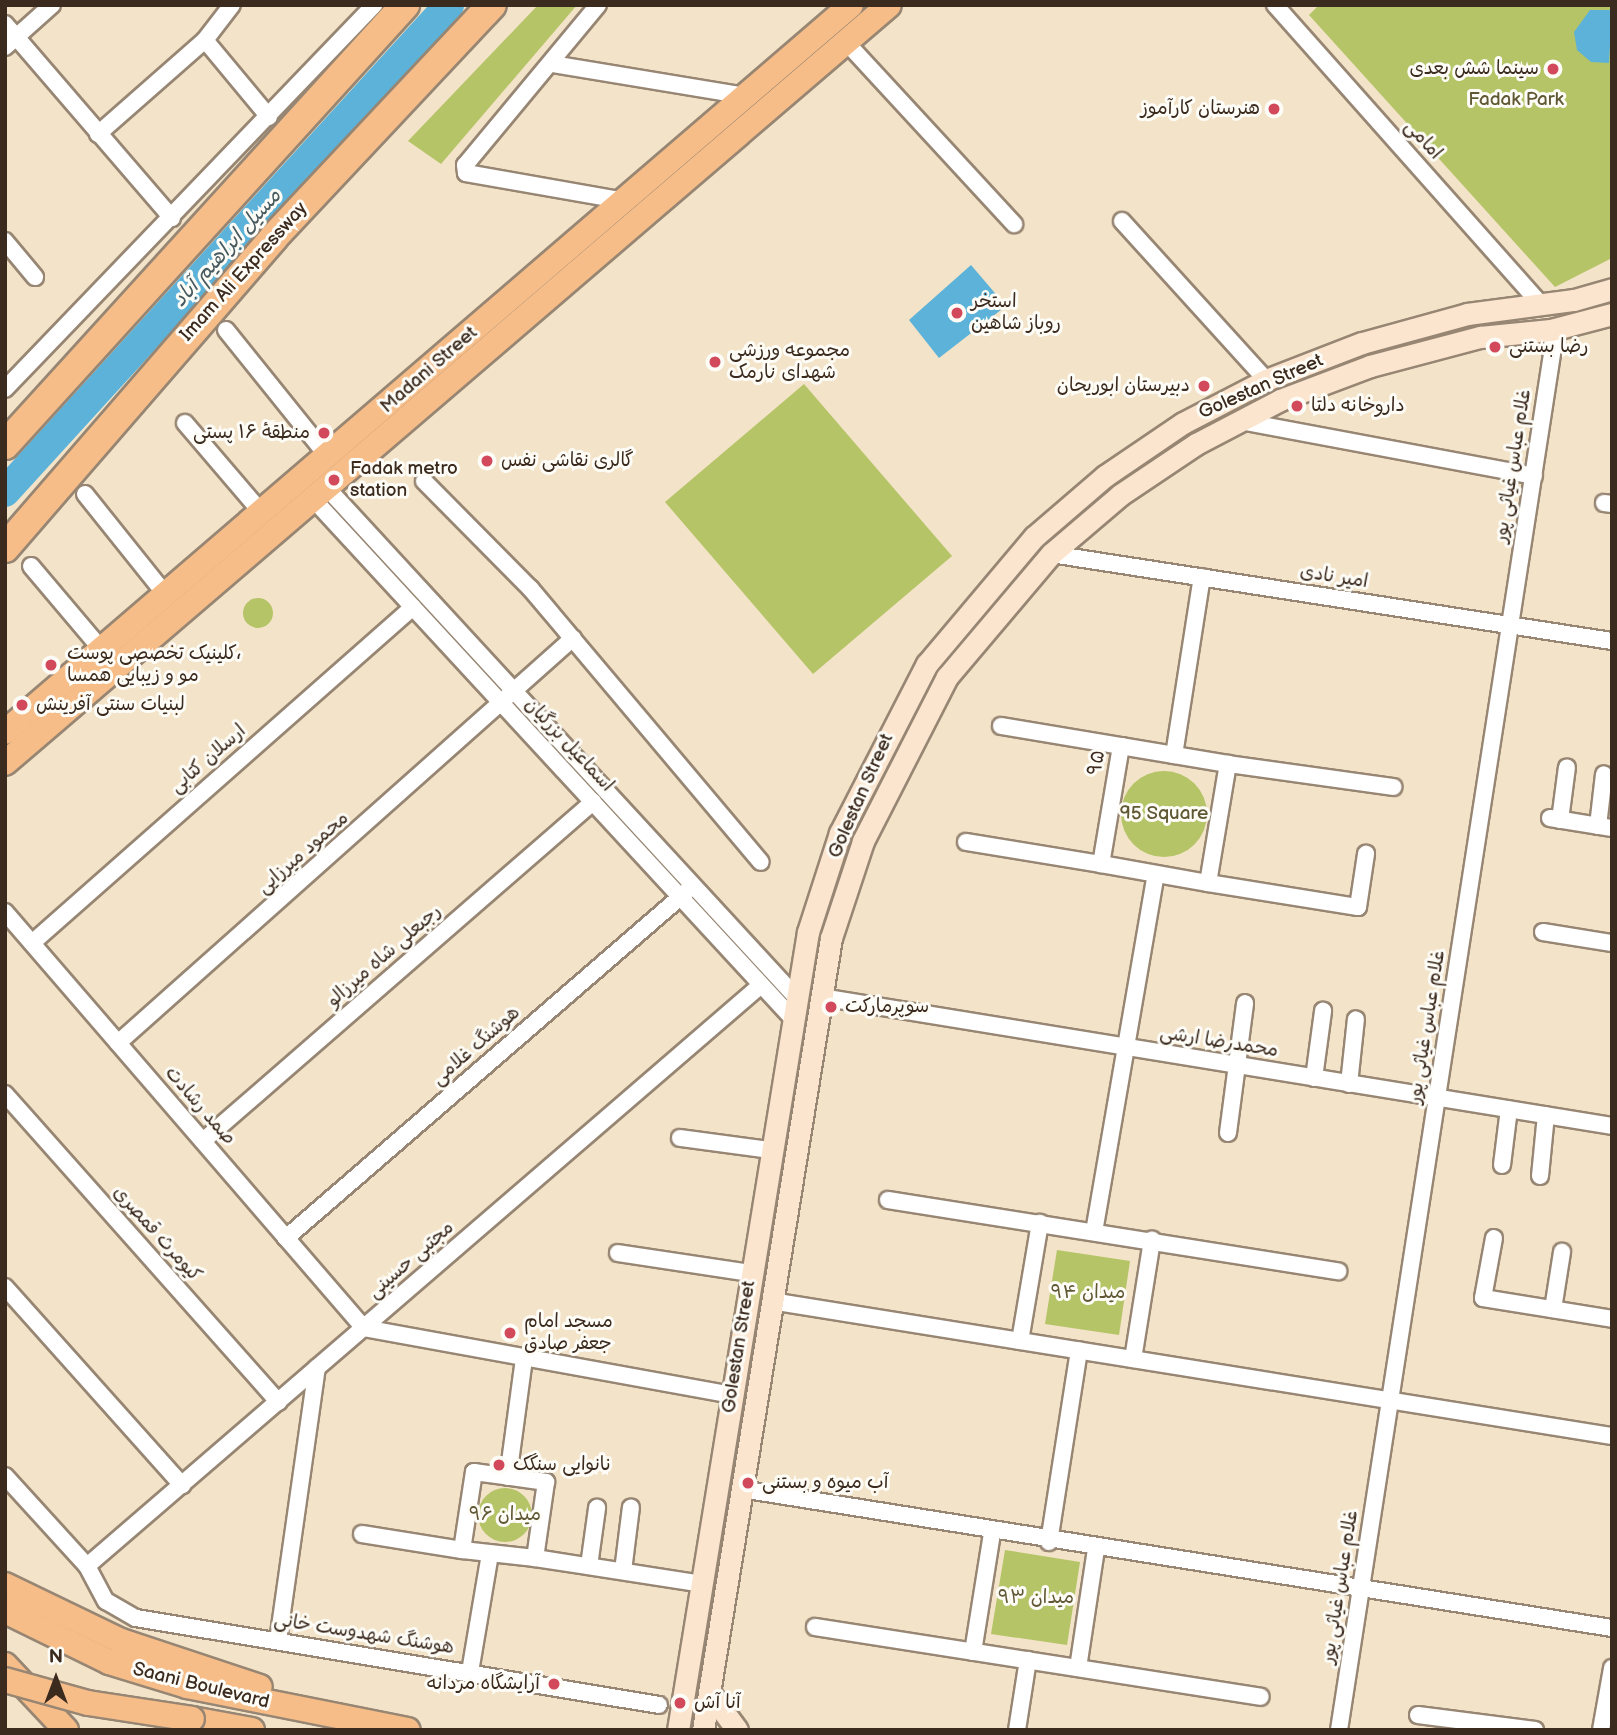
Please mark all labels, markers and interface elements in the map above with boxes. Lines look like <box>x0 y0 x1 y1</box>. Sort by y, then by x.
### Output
place label: سینما شش بعدی <box>1409 58 1539 80</box>
marker: سینما شش بعدی <box>1545 61 1561 77</box>
park label: Fadak Park <box>1468 89 1564 111</box>
place label: هنرستان کارآموز <box>1141 98 1260 120</box>
marker: هنرستان کارآموز <box>1266 101 1282 117</box>
street label: امامی <box>1399 115 1447 165</box>
water label: مسیل ابراهیم آباد <box>167 184 287 312</box>
street label: Imam Ali Expressway <box>175 198 313 346</box>
place label: استخر روباز شاهین <box>971 291 1061 335</box>
marker: استخر روباز شاهین <box>949 305 965 321</box>
street label: Madani Street <box>376 322 482 418</box>
place label: رضا بستنی <box>1509 336 1589 358</box>
marker: رضا بستنی <box>1487 339 1503 355</box>
place label: مجموعه ورزشی شهدای نارمک <box>729 340 850 384</box>
street label: Golestan Street <box>1195 349 1327 425</box>
marker: مجموعه ورزشی شهدای نارمک <box>707 354 723 370</box>
place label: دبیرستان ابوریحان <box>1057 375 1190 397</box>
marker: دبیرستان ابوریحان <box>1196 378 1212 394</box>
street label: غلام عباس غیاثی ‌پور <box>1490 388 1536 544</box>
place label: داروخانه دلتا <box>1311 395 1405 417</box>
marker: داروخانه دلتا <box>1289 398 1305 414</box>
place label: منطقهٔ ۱۶ پستی <box>193 422 310 444</box>
marker: منطقهٔ ۱۶ پستی <box>316 425 332 441</box>
place label: گالری نقاشی نفس <box>501 450 634 472</box>
marker: گالری نقاشی نفس <box>479 453 495 469</box>
place label: Fadak metro station <box>350 458 458 502</box>
marker: Fadak metro station <box>324 470 344 490</box>
street label: امیر نادی <box>1298 560 1370 594</box>
place label: کلینیک تخصصی پوست، مو و زیبایی همسا <box>67 643 241 687</box>
marker: کلینیک تخصصی پوست، مو و زیبایی همسا <box>41 655 61 675</box>
street label: اسماعیل بزرگیان <box>520 693 618 797</box>
place label: لبنیات سنتی آفرینش <box>36 694 185 716</box>
marker: لبنیات سنتی آفرینش <box>14 697 30 713</box>
street label: ارسلان کتابی <box>165 720 251 798</box>
street label: Golestan Street <box>823 730 899 862</box>
street label: ۹۵ <box>1083 749 1111 777</box>
park label: 95 Square <box>1120 803 1208 825</box>
street label: محمود میرزایی <box>253 807 353 899</box>
street label: رجبعلی شاه میرزالو <box>322 900 446 1012</box>
street label: غلام عباس غیاثی ‌پور <box>1404 949 1450 1105</box>
place label: سوپرمارکت <box>845 996 929 1018</box>
marker: سوپرمارکت <box>823 999 839 1015</box>
street label: هوشنگ غلامی <box>427 1002 525 1090</box>
street label: محمدرضا ارشی <box>1158 1021 1280 1063</box>
street label: صمد رشادت <box>160 1062 240 1150</box>
street label: کیومرث قمصری <box>108 1181 206 1287</box>
street label: مجتبی حسینی <box>363 1216 459 1304</box>
street label: Golestan Street <box>717 1279 761 1415</box>
park label: میدان ۹۴ <box>1051 1282 1125 1304</box>
place label: مسجد امام جعفر صادق <box>524 1311 613 1355</box>
marker: مسجد امام جعفر صادق <box>502 1325 518 1341</box>
place label: نانوایی سنگک <box>513 1454 612 1476</box>
marker: نانوایی سنگک <box>491 1457 507 1473</box>
place label: آب میوه و بستنی <box>762 1472 888 1494</box>
marker: آب میوه و بستنی <box>740 1475 756 1491</box>
park label: میدان ۹۶ <box>469 1504 541 1526</box>
street label: غلام عباس غیاثی ‌پور <box>1317 1509 1363 1665</box>
park label: میدان ۹۳ <box>998 1587 1074 1609</box>
street label: هوشنگ شهدوست خانی <box>272 1609 456 1659</box>
north arrow <box>21 1644 91 1714</box>
text: N <box>49 1646 63 1669</box>
street label: Saani Boulevard <box>130 1658 272 1714</box>
place label: آرایشگاه مردانه <box>426 1673 540 1695</box>
marker: آرایشگاه مردانه <box>546 1676 562 1692</box>
place label: آنا آش <box>694 1692 741 1714</box>
marker: آنا آش <box>672 1695 688 1711</box>

